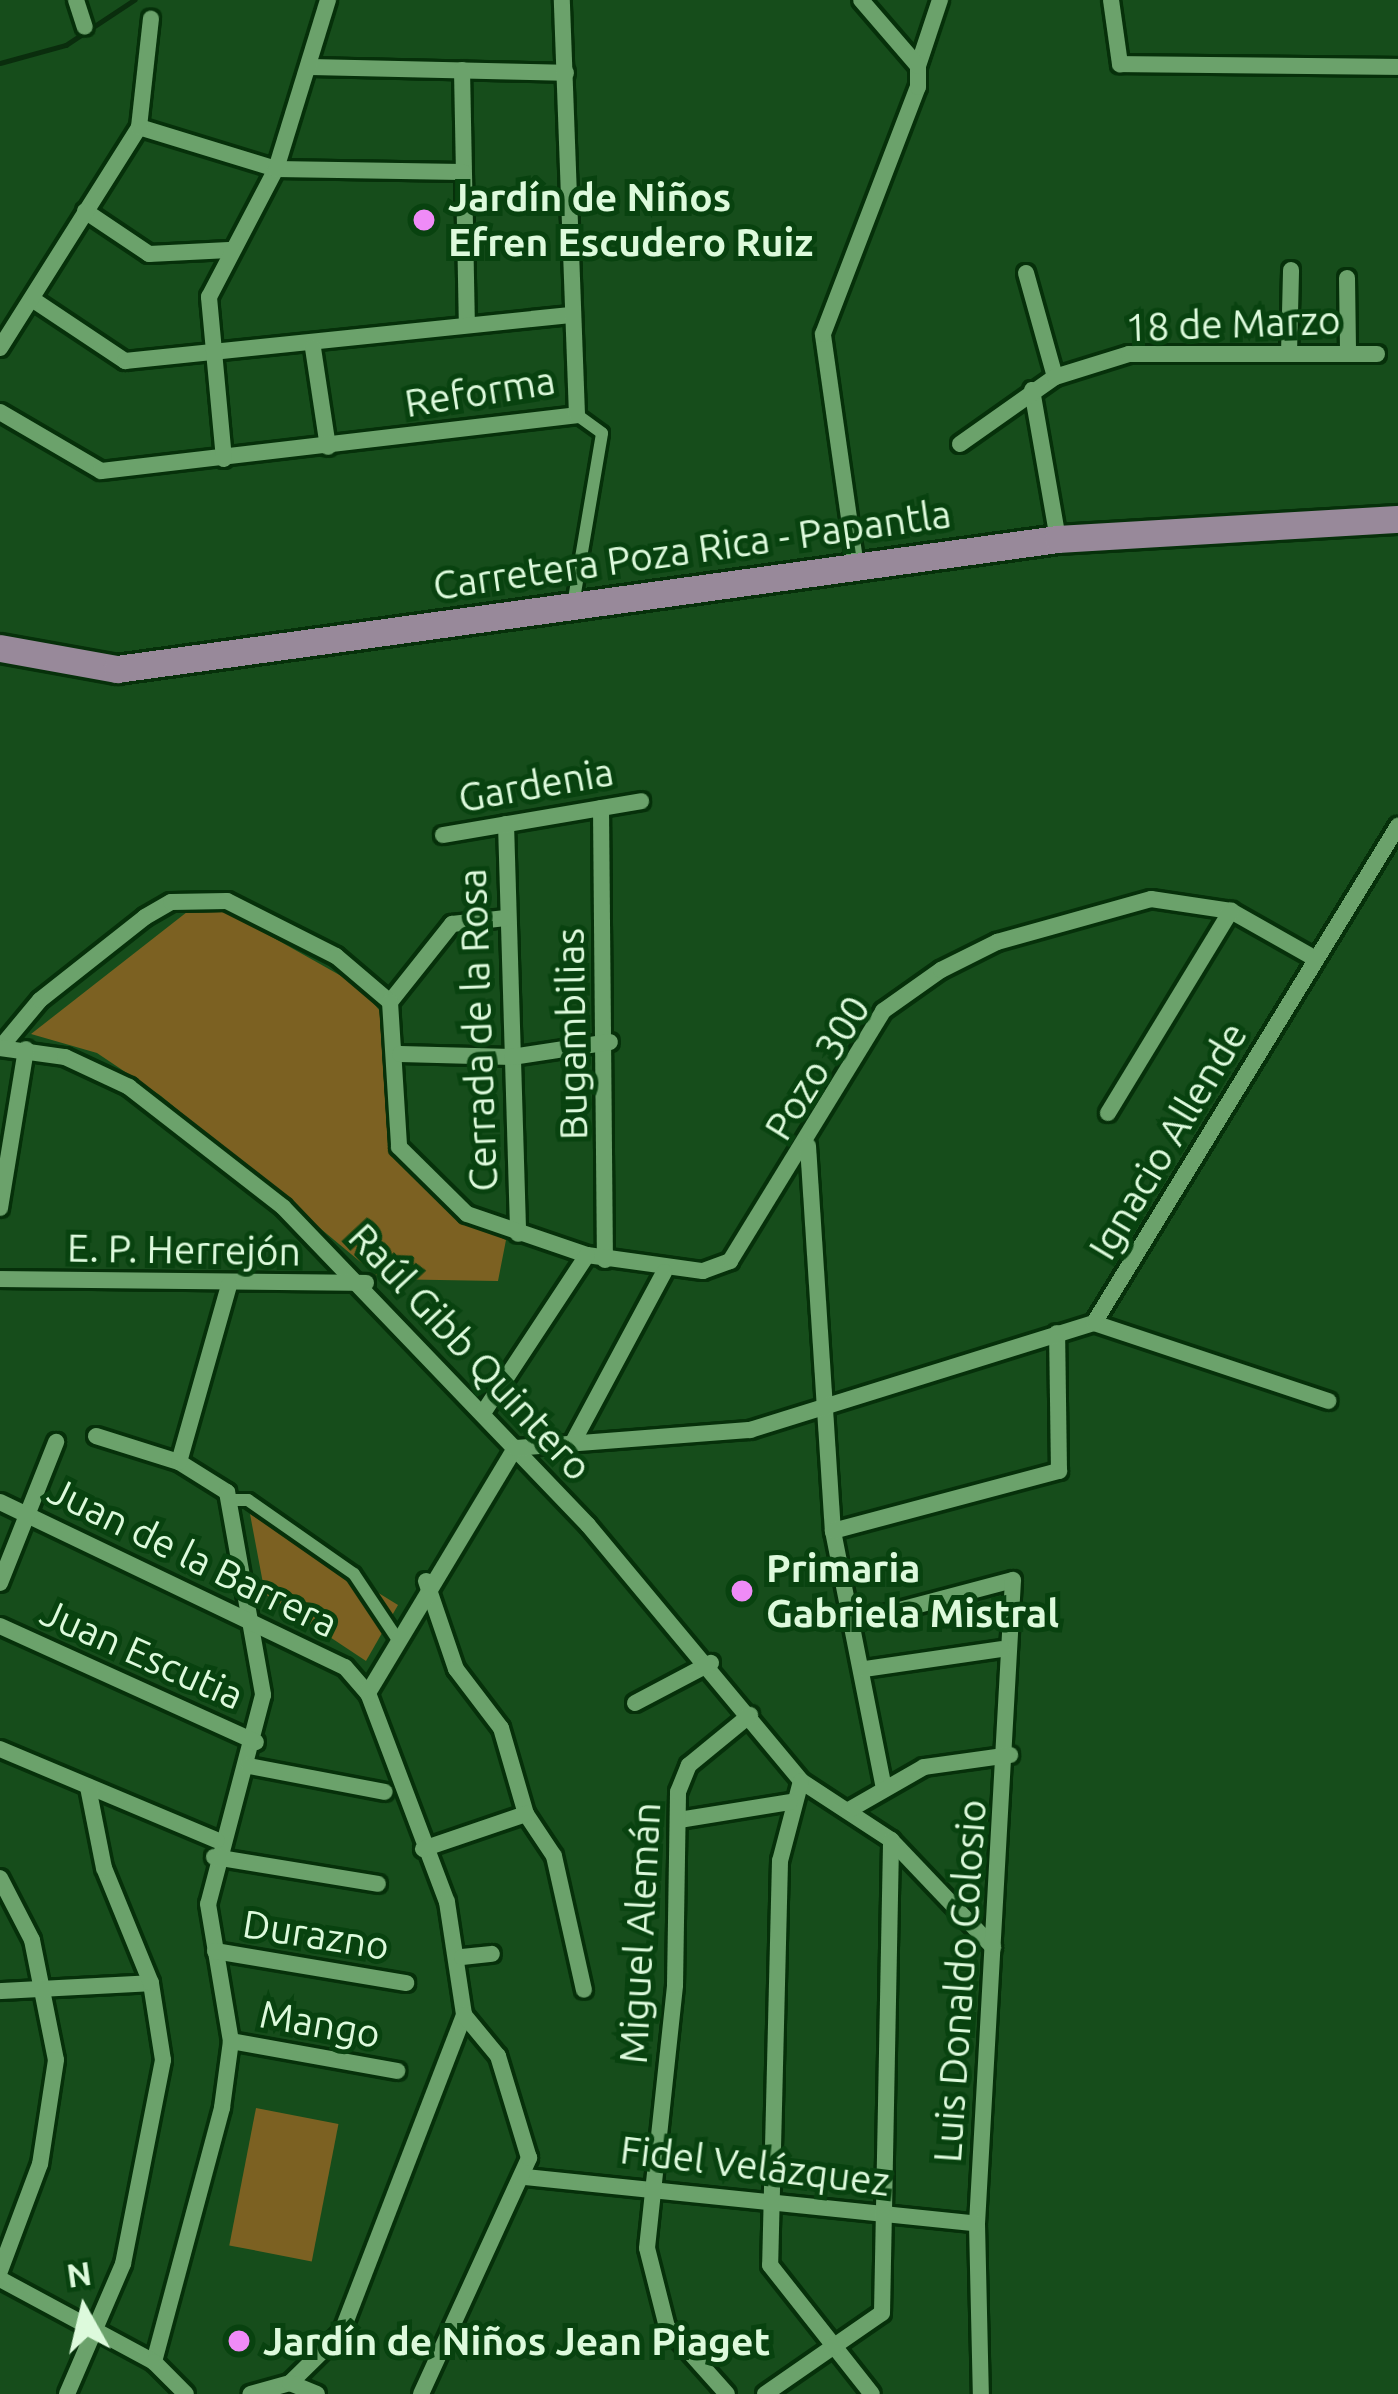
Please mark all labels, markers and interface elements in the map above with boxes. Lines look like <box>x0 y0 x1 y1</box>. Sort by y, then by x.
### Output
place label: Jardín de Niños Efren Escudero Ruiz <box>448 175 813 266</box>
marker: Jardín de Niños Efren Escudero Ruiz <box>411 207 437 233</box>
street label: 18 de Marzo <box>1125 297 1341 351</box>
street label: Reforma <box>401 357 559 427</box>
street label: Carretera Poza Rica - Papantla <box>430 490 954 610</box>
street label: Gardenia <box>455 748 617 822</box>
street label: Cerrada de la Rosa <box>449 868 507 1192</box>
street label: Bugambilias <box>547 928 597 1140</box>
street label: Pozo 300 <box>755 987 879 1149</box>
street label: Ignacio Allende <box>1079 1014 1257 1268</box>
street label: Raúl Gibb Quintero <box>339 1214 601 1490</box>
street label: E. P. Herrejón <box>67 1225 301 1275</box>
street label: Juan de la Barrera <box>41 1467 345 1647</box>
place label: Primaria Gabriela Mistral <box>766 1546 1059 1637</box>
marker: Primaria Gabriela Mistral <box>729 1578 755 1604</box>
street label: Juan Escutia <box>33 1589 251 1719</box>
street label: Luis Donaldo Colosio <box>924 1798 996 2164</box>
street label: Miguel Alemán <box>610 1801 670 2065</box>
street label: Durazno <box>239 1900 393 1970</box>
street label: Mango <box>256 1990 384 2058</box>
street label: Fidel Velázquez <box>618 2126 892 2206</box>
north arrow <box>24 2250 144 2370</box>
text: N <box>64 2254 94 2294</box>
place label: Jardín de Niños Jean Piaget <box>263 2318 770 2364</box>
marker: Jardín de Niños Jean Piaget <box>226 2328 252 2354</box>

